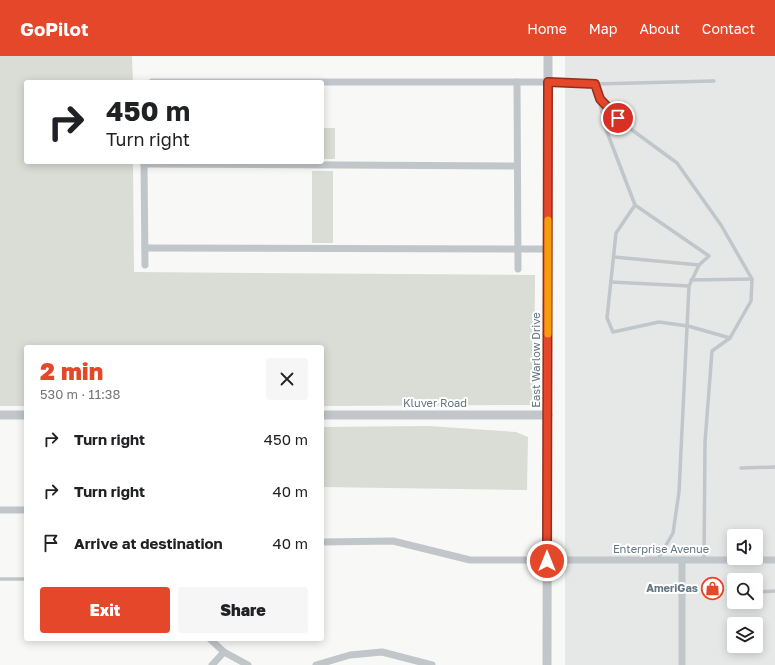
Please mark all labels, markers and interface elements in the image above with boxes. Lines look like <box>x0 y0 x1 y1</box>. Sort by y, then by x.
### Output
text: GoPilot <box>20 17 88 40</box>
text: Home <box>527 20 567 37</box>
text: Map <box>589 20 617 37</box>
text: About <box>639 20 680 37</box>
text: Contact <box>702 20 755 37</box>
text: 450 m <box>106 94 190 127</box>
icon: right <box>40 96 92 148</box>
pin <box>601 101 635 135</box>
icon: arrive <box>607 107 629 129</box>
text: Turn right <box>106 128 190 150</box>
street label: East Warlow Drive <box>529 312 542 408</box>
text: 2 min <box>40 356 103 385</box>
button: close <box>266 358 308 400</box>
text: 530 m · 11:38 <box>40 386 120 402</box>
street label: Kluver Road <box>403 396 467 409</box>
icon: right <box>40 428 62 450</box>
text: Turn right <box>74 430 145 448</box>
text: 450 m <box>264 430 308 448</box>
icon: right <box>40 480 62 502</box>
text: Turn right <box>74 482 145 500</box>
text: 40 m <box>273 482 308 500</box>
map controls <box>727 529 763 653</box>
button: sound <box>727 529 763 565</box>
icon: arrive <box>40 532 62 554</box>
text: Arrive at destination <box>74 534 223 552</box>
text: 40 m <box>273 534 308 552</box>
position arrow <box>526 540 568 582</box>
street label: Enterprise Avenue <box>613 542 709 555</box>
button: search <box>727 573 763 609</box>
shop icon: AmeriGas <box>700 575 726 601</box>
place label: AmeriGas <box>646 581 698 594</box>
button: Exit <box>40 587 170 633</box>
button: Share <box>178 587 308 633</box>
button: layers <box>727 617 763 653</box>

